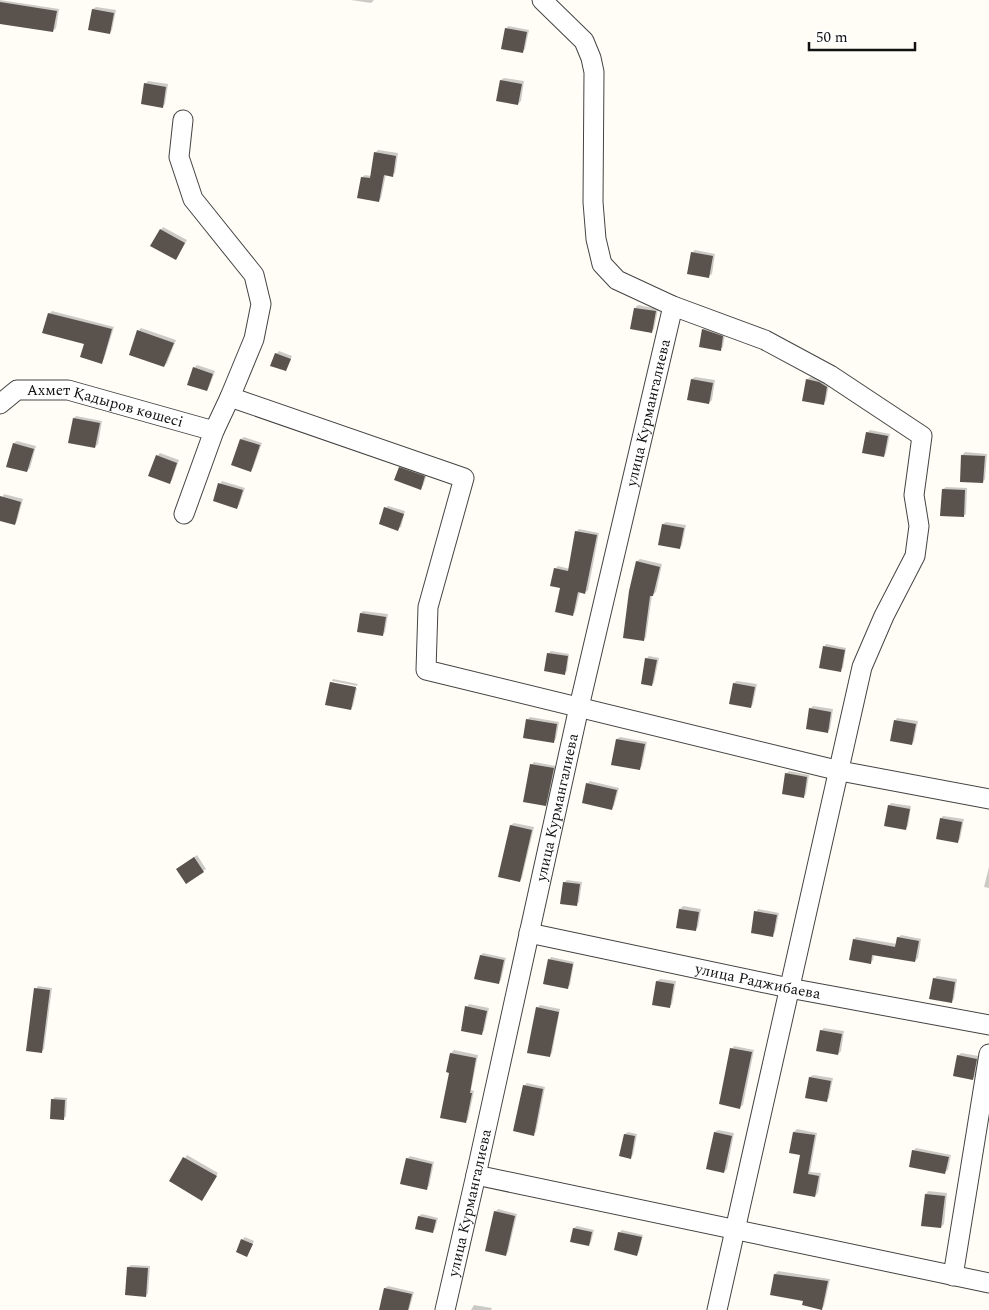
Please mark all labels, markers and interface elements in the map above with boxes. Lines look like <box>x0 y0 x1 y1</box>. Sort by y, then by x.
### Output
scale bar <box>809 20 915 52</box>
text: 50 m <box>816 26 848 49</box>
street label: улица Курмангалиева <box>619 336 677 490</box>
street label: Ахмет Қадыров көшесі <box>27 379 186 433</box>
street label: улица Курмангалиева <box>529 730 585 884</box>
street label: улица Раджибаева <box>692 957 823 1005</box>
street label: улица Курмангалиева <box>441 1126 497 1280</box>

